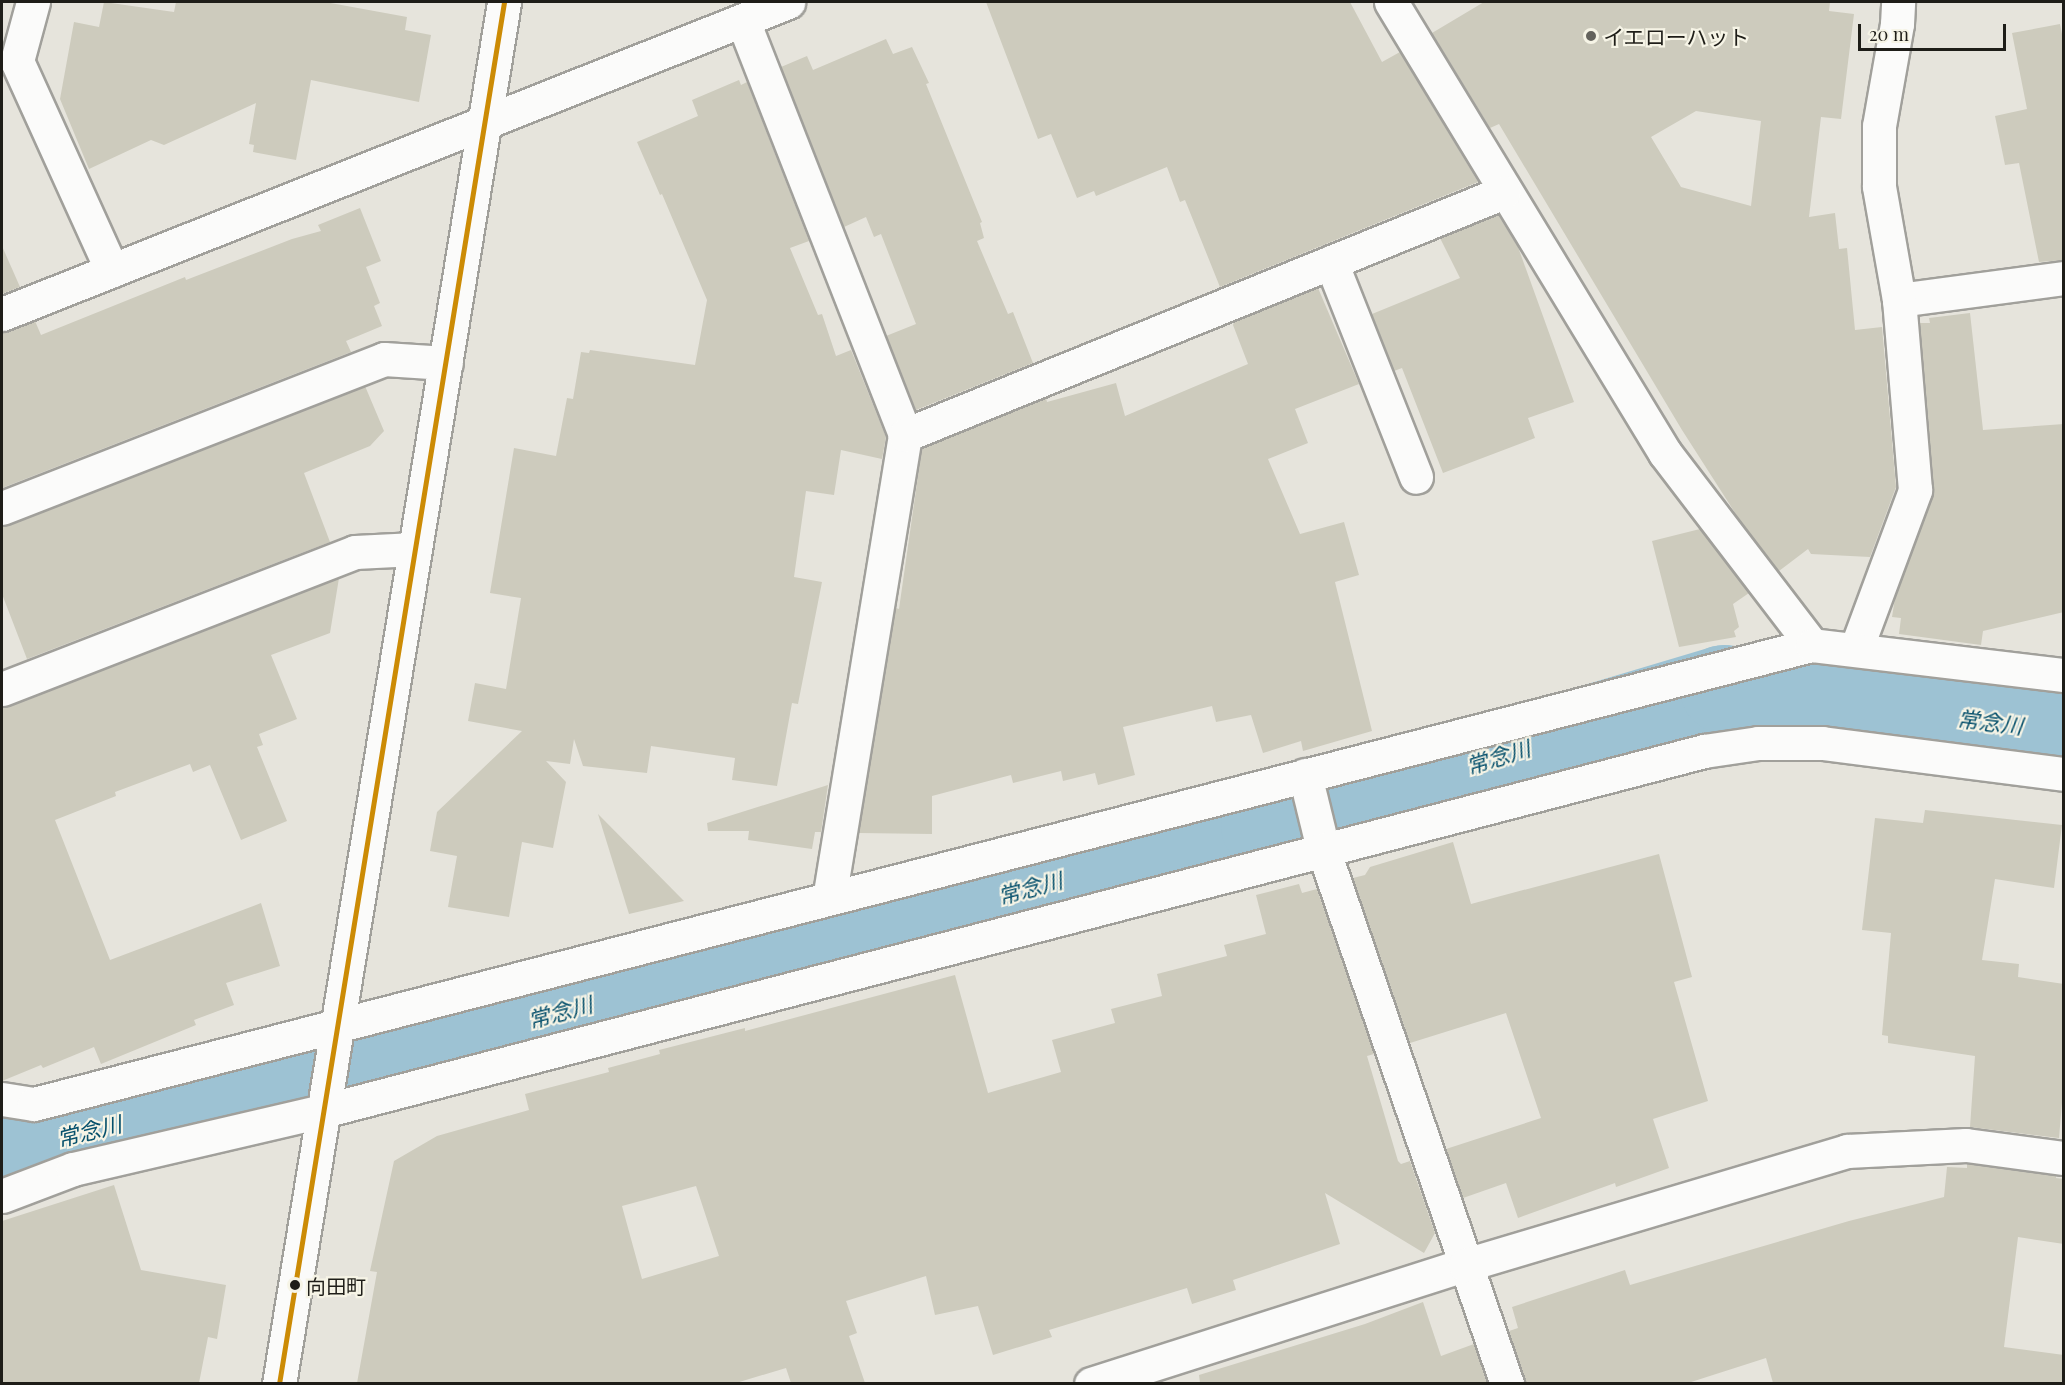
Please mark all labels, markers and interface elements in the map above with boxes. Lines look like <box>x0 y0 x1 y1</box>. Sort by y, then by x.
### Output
scale bar <box>1861 12 2010 50</box>
text: 20 m <box>1869 22 1909 46</box>
place label: イエローハット <box>1603 23 1750 49</box>
marker: イエローハット <box>1584 29 1598 43</box>
water label: 常念川 <box>1956 705 2024 739</box>
water label: 常念川 <box>1463 735 1533 779</box>
water label: 常念川 <box>995 867 1065 909</box>
water label: 常念川 <box>525 991 595 1033</box>
water label: 常念川 <box>54 1110 124 1152</box>
place label: 向田町 <box>306 1273 366 1297</box>
marker: 向田町 <box>289 1279 301 1291</box>

